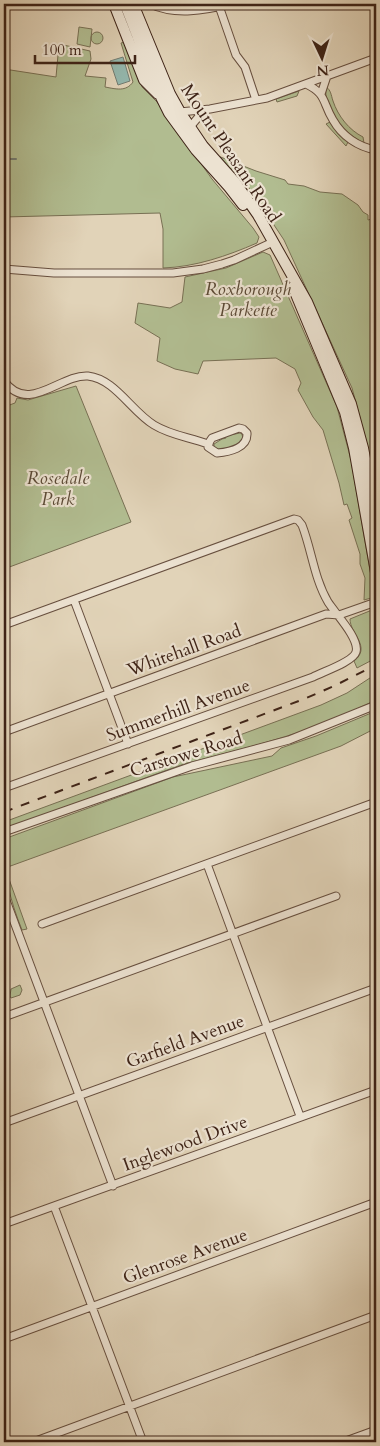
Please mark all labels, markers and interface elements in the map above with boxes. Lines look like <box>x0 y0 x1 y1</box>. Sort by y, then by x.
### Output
scale bar <box>35 32 135 64</box>
north arrow <box>298 32 348 82</box>
text: 100 m <box>42 40 82 60</box>
text: N <box>316 61 330 80</box>
street label: Mount Pleasant Road <box>175 79 287 228</box>
park label: Roxborough Parkette <box>205 277 291 323</box>
park label: Rosedale Park <box>27 466 90 512</box>
street label: Whitehall Road <box>123 618 245 683</box>
street label: Summerhill Avenue <box>103 673 254 748</box>
street label: Carstowe Road <box>127 725 246 783</box>
street label: Garfield Avenue <box>123 1008 248 1074</box>
street label: Inglewood Drive <box>119 1109 251 1178</box>
street label: Glenrose Avenue <box>119 1222 251 1291</box>

